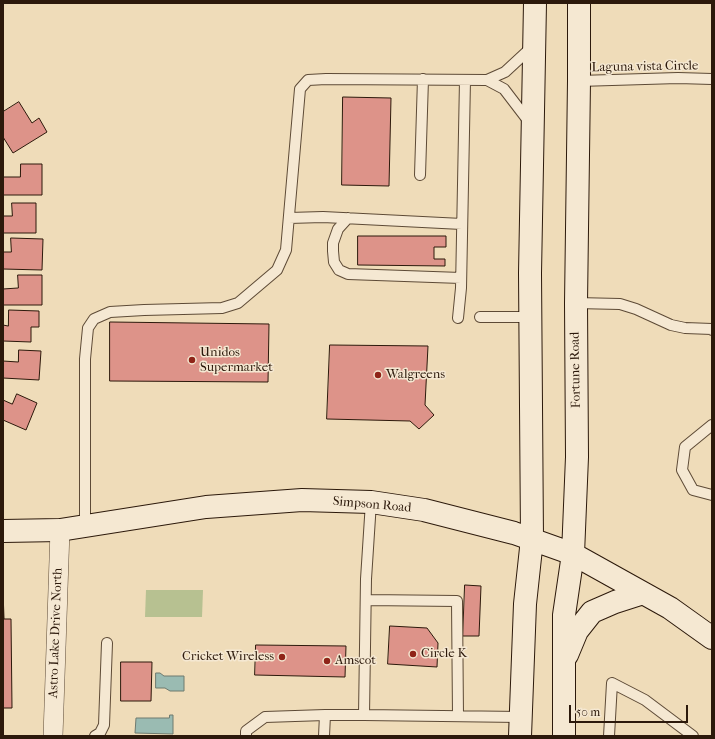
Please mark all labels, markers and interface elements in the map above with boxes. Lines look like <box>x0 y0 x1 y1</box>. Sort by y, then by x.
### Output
street label: Laguna vista Circle <box>591 58 699 76</box>
street label: Fortune Road <box>568 332 584 408</box>
place label: Unidos Supermarket <box>200 345 273 376</box>
marker: Unidos Supermarket <box>187 355 197 365</box>
place label: Walgreens <box>386 367 445 383</box>
marker: Walgreens <box>373 370 383 380</box>
street label: Simpson Road <box>332 494 412 516</box>
street label: Astro Lake Drive North <box>46 568 66 698</box>
place label: Circle K <box>421 646 467 662</box>
place label: Cricket Wireless <box>182 649 274 665</box>
marker: Circle K <box>408 649 418 659</box>
marker: Cricket Wireless <box>277 652 287 662</box>
place label: Amscot <box>335 653 376 669</box>
marker: Amscot <box>322 656 332 666</box>
scale bar <box>571 697 690 723</box>
text: 50 m <box>576 705 600 719</box>

